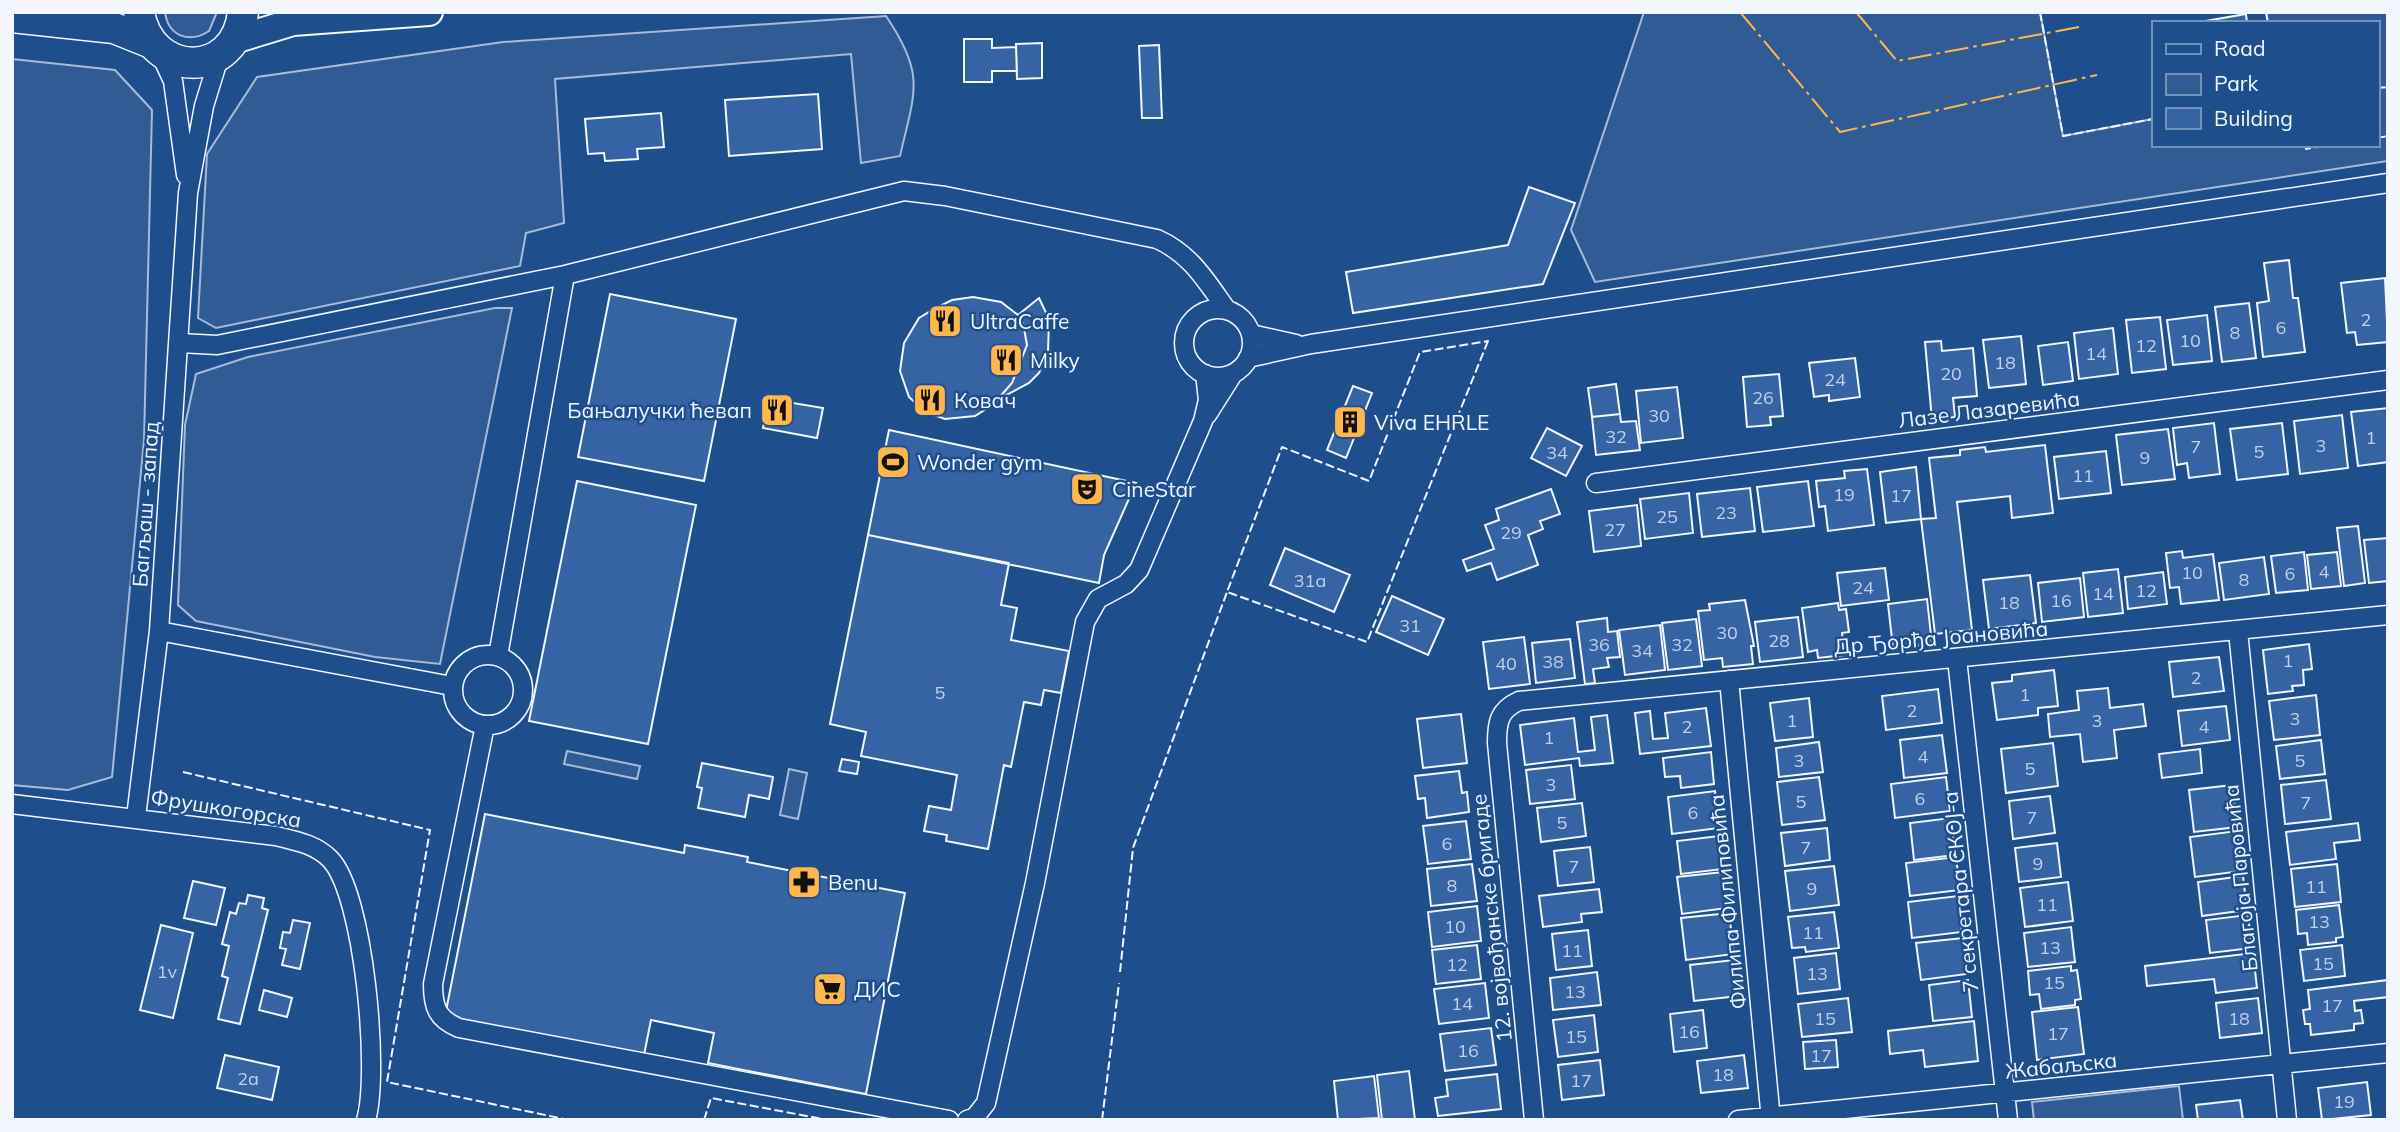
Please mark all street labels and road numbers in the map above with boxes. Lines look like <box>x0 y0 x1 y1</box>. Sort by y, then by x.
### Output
street label: Лазе Лазаревића <box>1897 385 2081 433</box>
street label: Багљаш - запад <box>126 420 164 588</box>
street label: Др Ђорђа Јоановића <box>1833 615 2049 659</box>
street label: Фрушкогорска <box>149 783 303 833</box>
street label: Благоја Паровића <box>2217 783 2263 973</box>
street label: 7 секретара СКОЈ-а <box>1937 790 1983 994</box>
street label: 12. војвођанске бригаде <box>1465 793 1517 1043</box>
street label: Филипа Филиповића <box>1703 793 1751 1011</box>
street label: Жабаљска <box>2004 1046 2118 1084</box>

